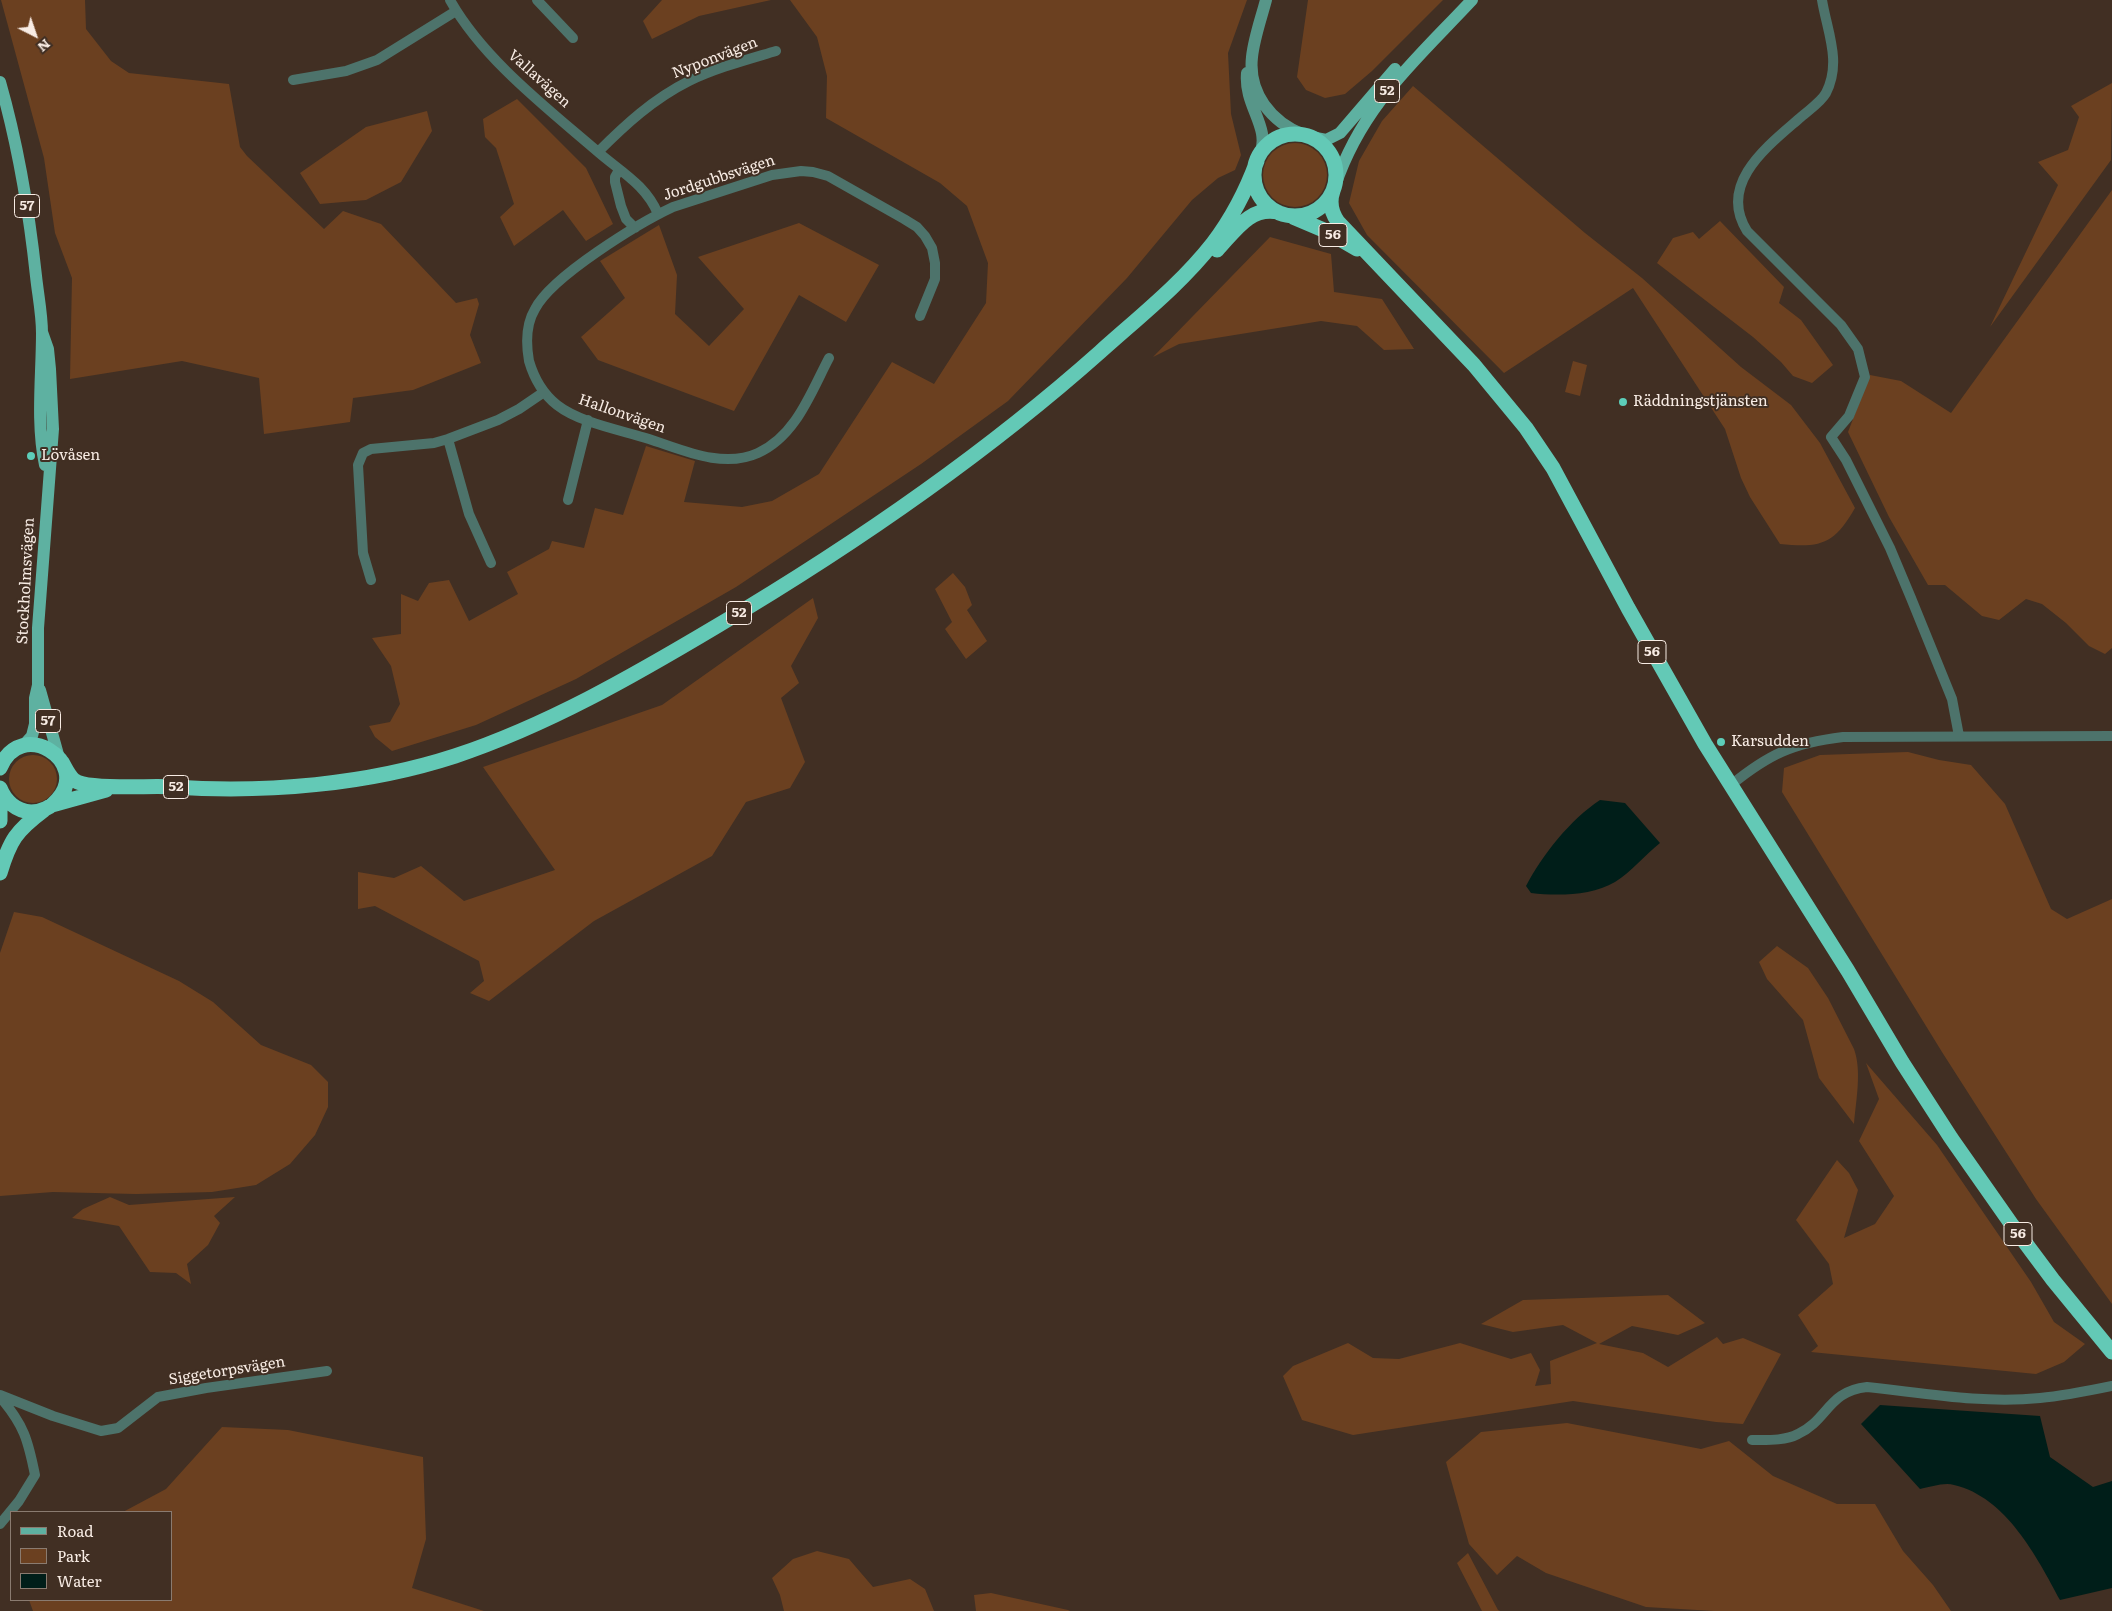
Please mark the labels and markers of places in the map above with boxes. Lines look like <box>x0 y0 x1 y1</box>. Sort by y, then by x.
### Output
place label: Räddningstjänsten <box>1633 393 1768 411</box>
marker: Räddningstjänsten <box>1617 396 1629 408</box>
place label: Lövåsen <box>41 447 100 465</box>
marker: Lövåsen <box>25 450 37 462</box>
place label: Karsudden <box>1731 733 1809 751</box>
marker: Karsudden <box>1715 736 1727 748</box>

